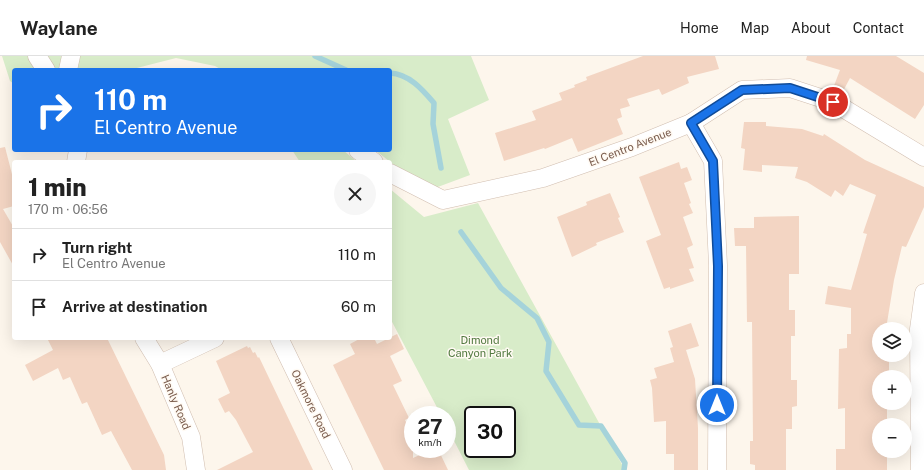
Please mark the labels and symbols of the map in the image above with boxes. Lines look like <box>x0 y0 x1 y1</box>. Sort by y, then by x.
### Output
pin <box>816 85 850 119</box>
street label: El Centro Avenue <box>587 126 673 168</box>
park label: Dimond Canyon Park <box>448 334 512 359</box>
street label: Oakmore Road <box>289 368 333 440</box>
street label: Hanly Road <box>159 373 193 431</box>
position arrow <box>696 384 738 426</box>
speed limit sign: 30 <box>464 406 516 458</box>

